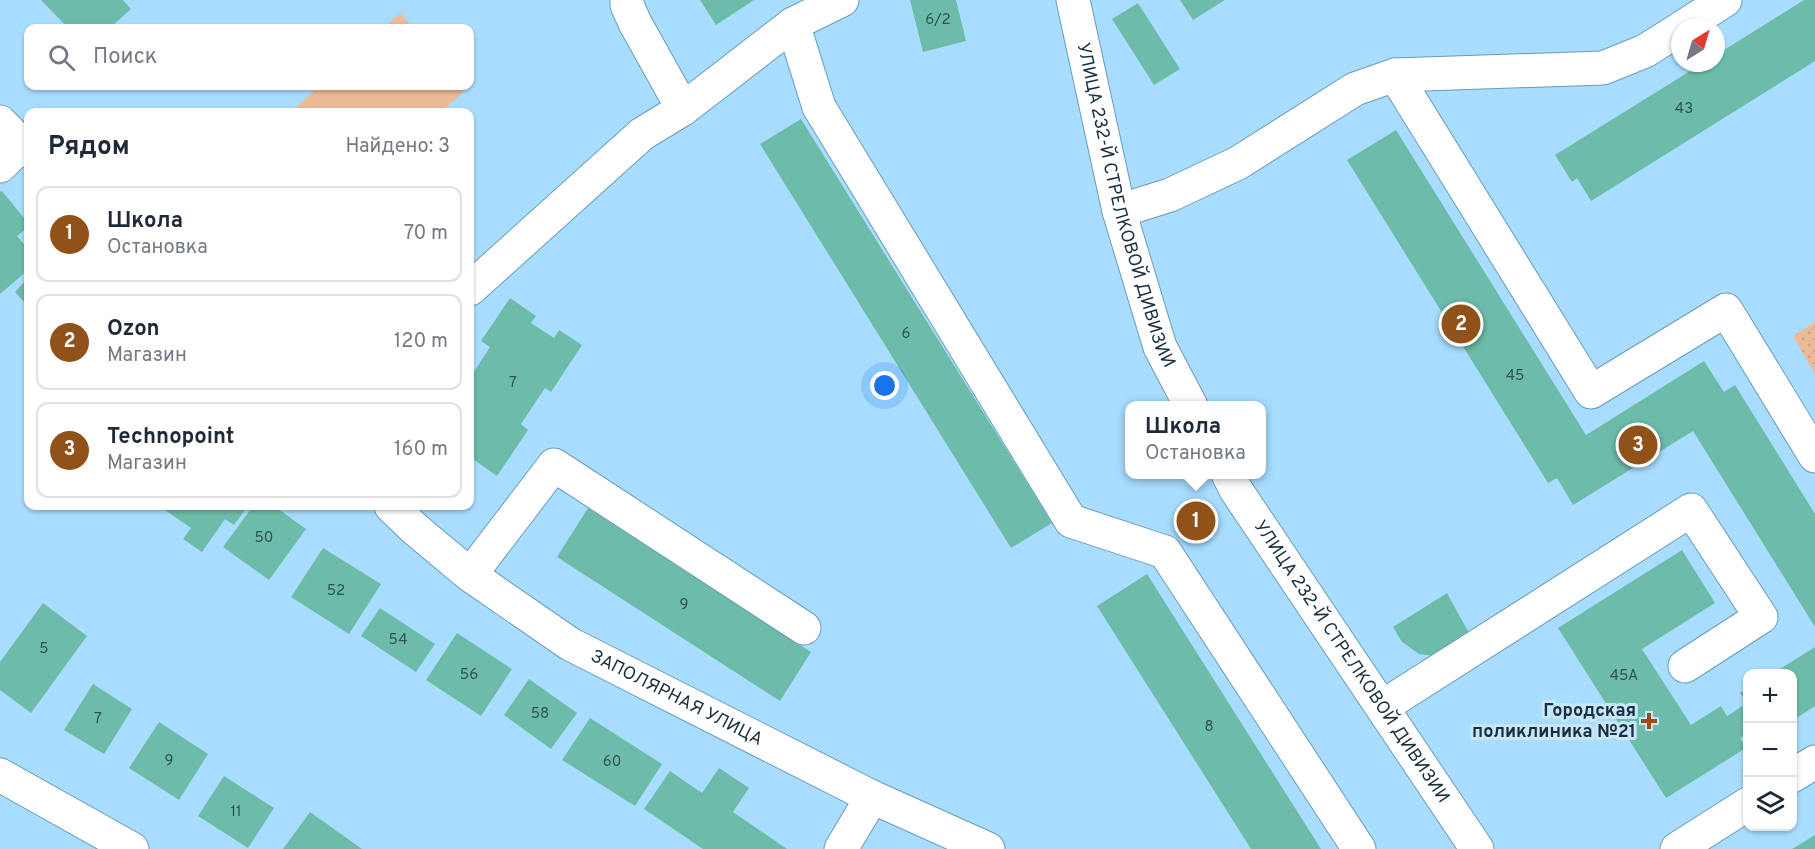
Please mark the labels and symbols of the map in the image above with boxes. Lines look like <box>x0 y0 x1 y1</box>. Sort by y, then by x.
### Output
house number: 6/2 <box>925 11 951 30</box>
north arrow <box>1671 18 1725 72</box>
street label: УЛИЦА 232-Й СТРЕЛКОВОЙ ДИВИЗИИ <box>1071 41 1180 372</box>
house number: 43 <box>1675 100 1693 119</box>
pin: 2 <box>1442 302 1480 346</box>
house number: 6 <box>902 325 911 344</box>
house number: 45 <box>1506 367 1524 386</box>
your location <box>870 371 899 400</box>
house number: 7 <box>509 374 517 393</box>
pin: 3 <box>1618 422 1658 468</box>
pin: 1 <box>1176 498 1216 544</box>
street label: УЛИЦА 232-Й СТРЕЛКОВОЙ ДИВИЗИИ <box>1248 516 1455 808</box>
house number: 50 <box>255 529 273 548</box>
house number: 52 <box>327 582 345 601</box>
house number: 9 <box>680 596 688 615</box>
house number: 54 <box>389 631 407 650</box>
house number: 5 <box>39 640 49 659</box>
street label: ЗАПОЛЯРНАЯ УЛИЦА <box>587 645 767 751</box>
house number: 56 <box>460 666 478 685</box>
house number: 45А <box>1610 667 1638 686</box>
place label: Городская поликлиника №21 <box>1472 700 1636 744</box>
house number: 58 <box>531 705 549 724</box>
house number: 7 <box>94 710 102 729</box>
marker: Городская поликлиника №21 <box>1640 712 1658 730</box>
house number: 8 <box>1204 718 1214 737</box>
house number: 9 <box>165 752 173 771</box>
house number: 60 <box>603 753 621 772</box>
house number: 11 <box>230 803 242 822</box>

